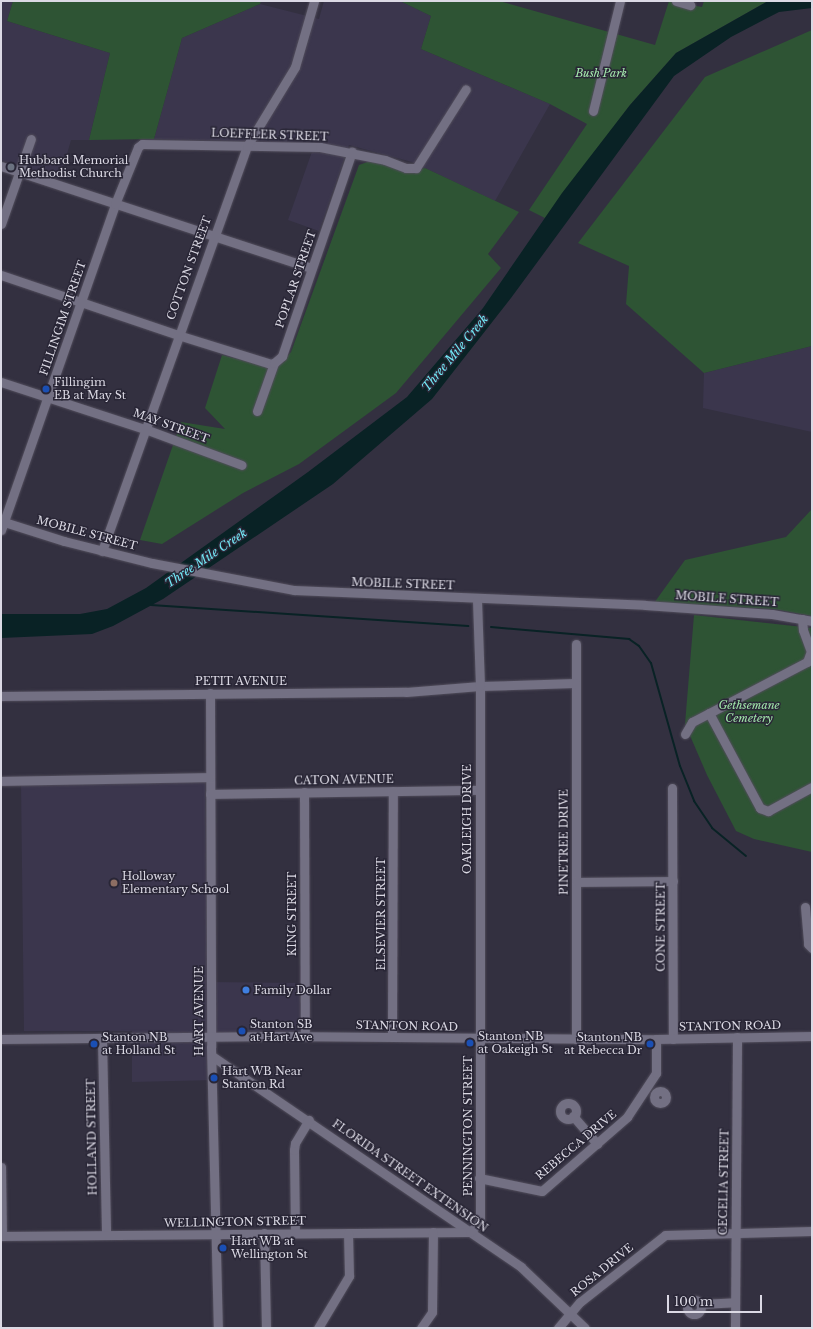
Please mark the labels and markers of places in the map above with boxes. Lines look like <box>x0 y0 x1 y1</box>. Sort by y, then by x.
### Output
place label: Hubbard Memorial Methodist Church <box>19 154 128 180</box>
marker: Hubbard Memorial Methodist Church <box>6 162 16 172</box>
place label: Fillingim EB at May St <box>54 376 126 402</box>
marker: Fillingim EB at May St <box>41 384 51 394</box>
place label: Holloway Elementary School <box>122 870 230 896</box>
marker: Holloway Elementary School <box>109 878 119 888</box>
place label: Family Dollar <box>254 983 332 997</box>
marker: Family Dollar <box>241 985 251 995</box>
place label: Stanton SB at Hart Ave <box>250 1018 313 1044</box>
marker: Stanton SB at Hart Ave <box>237 1026 247 1036</box>
place label: Stanton NB at Oakeigh St <box>478 1030 553 1056</box>
place label: Stanton NB at Holland St <box>102 1031 175 1057</box>
place label: Stanton NB at Rebecca Dr <box>564 1031 642 1057</box>
marker: Stanton NB at Oakeigh St <box>465 1038 475 1048</box>
marker: Stanton NB at Holland St <box>89 1039 99 1049</box>
marker: Stanton NB at Rebecca Dr <box>645 1039 655 1049</box>
place label: Hart WB Near Stanton Rd <box>222 1065 303 1091</box>
marker: Hart WB Near Stanton Rd <box>209 1073 219 1083</box>
place label: Hart WB at Wellington St <box>231 1235 308 1261</box>
marker: Hart WB at Wellington St <box>218 1243 228 1253</box>

